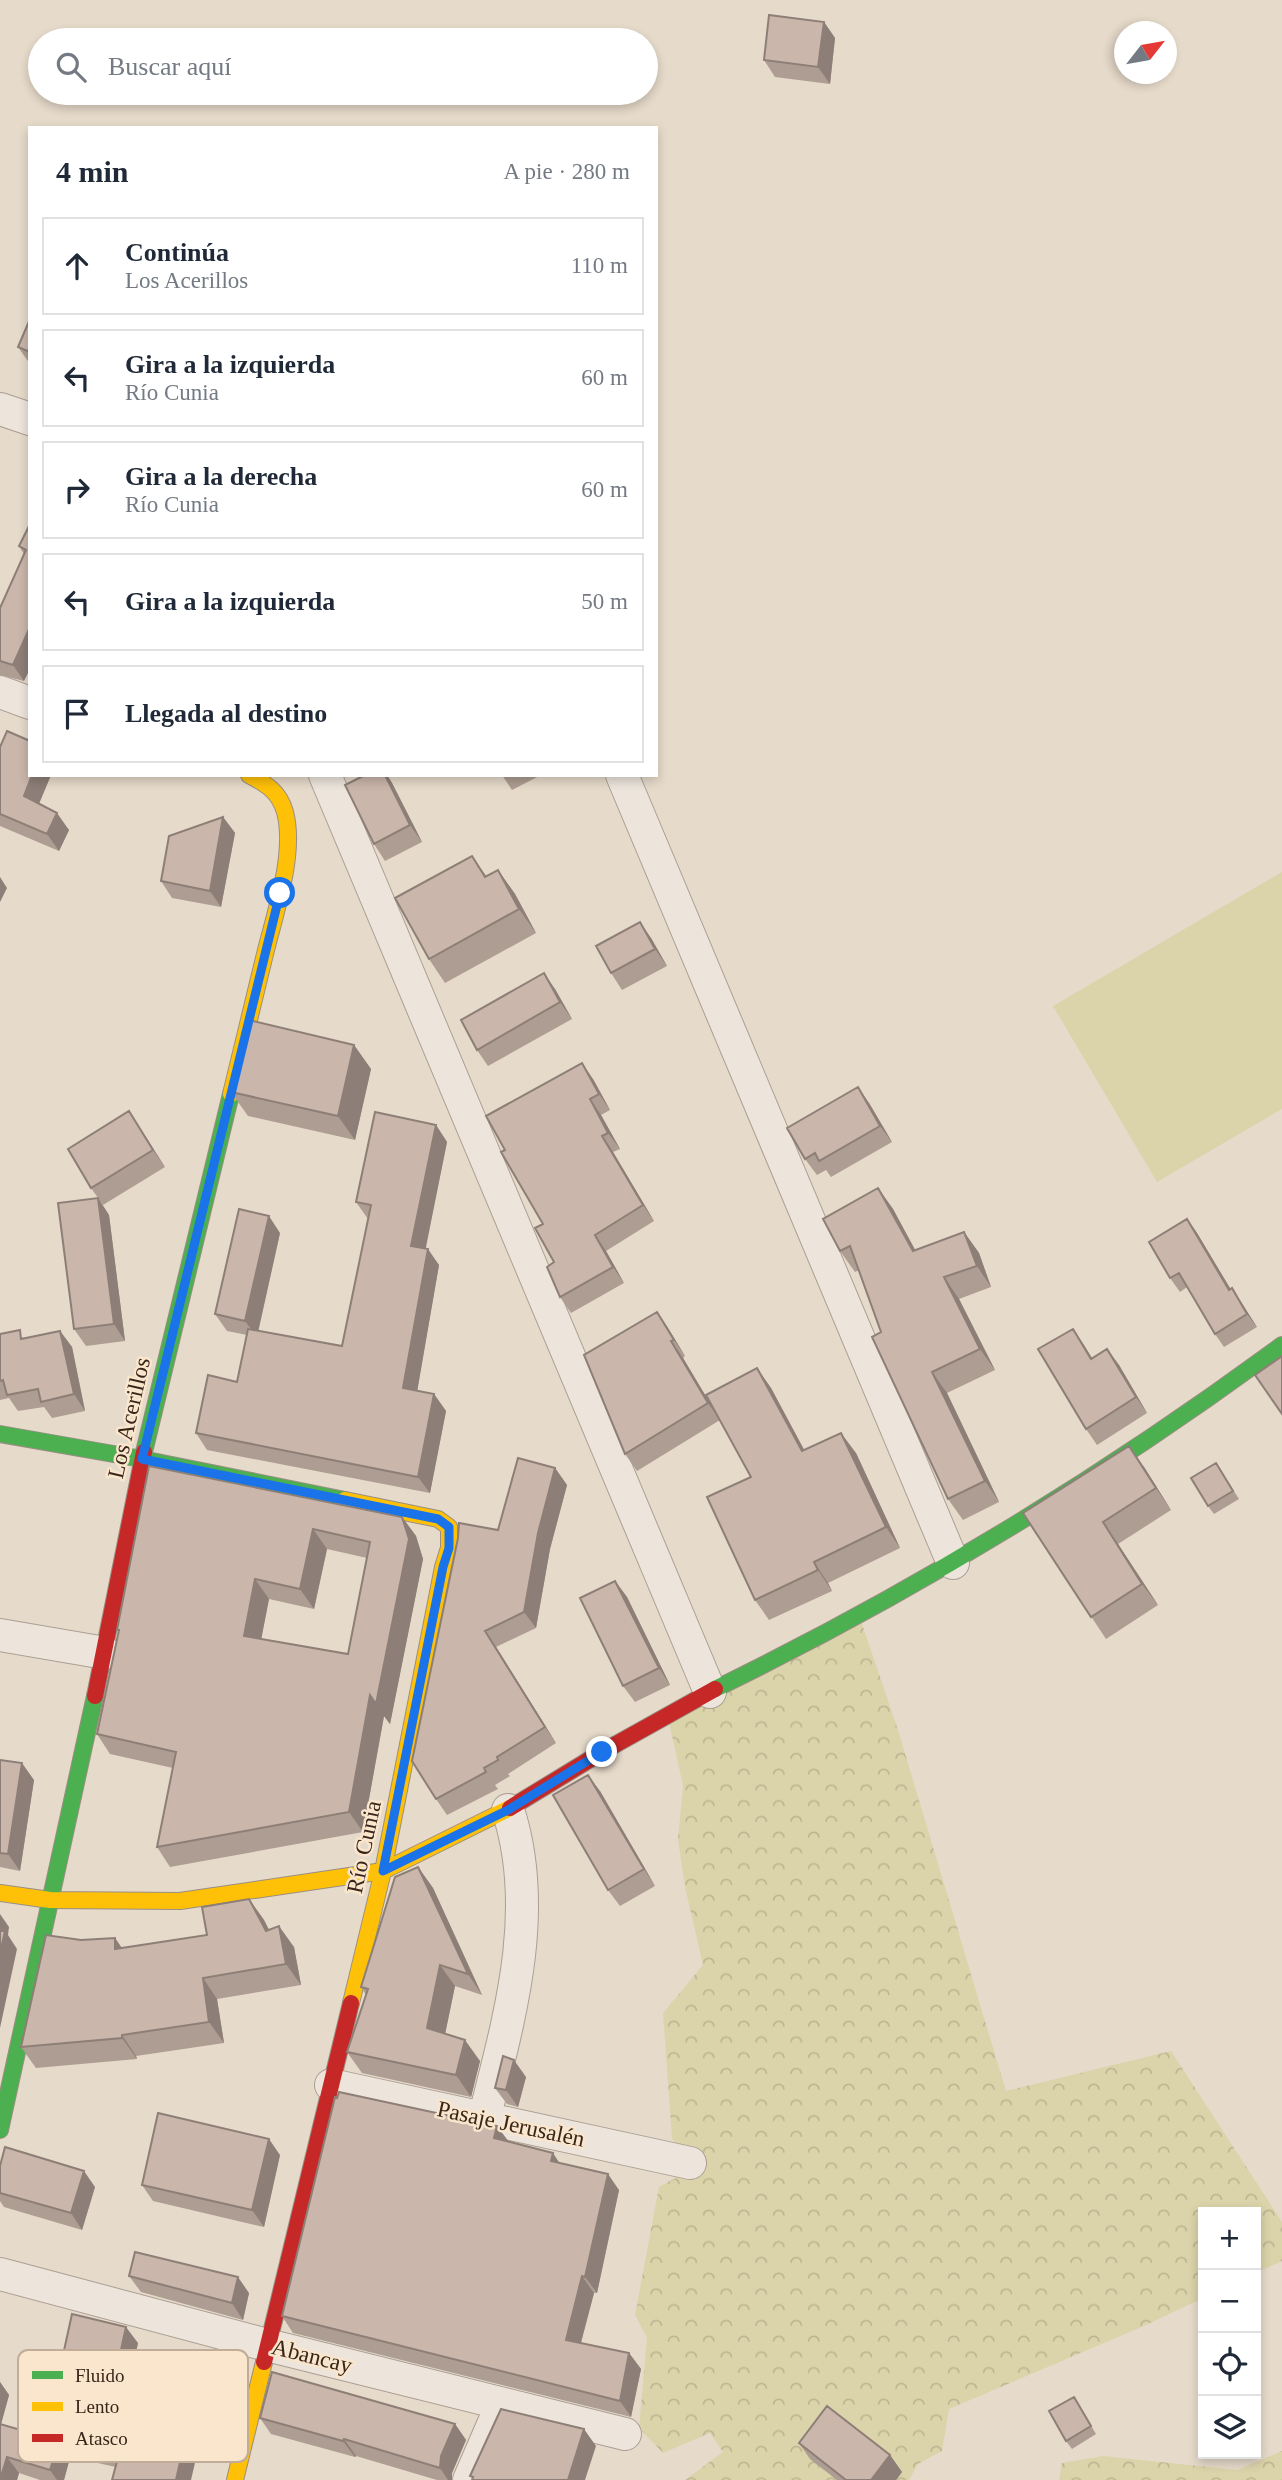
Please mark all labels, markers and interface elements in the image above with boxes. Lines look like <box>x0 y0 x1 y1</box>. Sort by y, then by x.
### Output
north arrow <box>1114 21 1177 84</box>
search box <box>28 28 658 105</box>
icon: search <box>52 48 90 86</box>
text: Buscar aquí <box>108 52 231 81</box>
text: 4 min <box>56 155 129 188</box>
text: A pie · 280 m <box>504 159 630 184</box>
text: Continúa <box>125 238 229 267</box>
icon: ahead <box>58 247 96 285</box>
text: 110 m <box>571 253 628 278</box>
text: Los Acerillos <box>125 268 248 293</box>
text: Gira a la izquierda <box>125 350 335 379</box>
icon: left <box>58 359 96 397</box>
text: 60 m <box>581 365 628 390</box>
text: Río Cunia <box>125 380 219 405</box>
text: Gira a la derecha <box>125 462 317 491</box>
icon: right <box>58 471 96 509</box>
text: 60 m <box>581 477 628 502</box>
text: Río Cunia <box>125 492 219 517</box>
icon: left <box>58 583 96 621</box>
text: Gira a la izquierda <box>125 587 335 616</box>
text: 50 m <box>581 589 628 614</box>
icon: arrive <box>58 695 96 733</box>
text: Llegada al destino <box>125 699 327 728</box>
route start <box>264 877 295 908</box>
street label: Los Acerillos <box>103 1355 155 1481</box>
route end <box>586 1736 617 1767</box>
street label: Río Cunia <box>342 1798 386 1896</box>
street label: Pasaje Jerusalén <box>435 2096 587 2152</box>
map controls <box>1198 2207 1261 2459</box>
button: + <box>1198 2207 1261 2270</box>
button: − <box>1198 2270 1261 2333</box>
button: locate <box>1198 2333 1261 2396</box>
street label: Abancay <box>269 2334 355 2378</box>
legend <box>18 2350 248 2462</box>
text: Fluido <box>75 2365 125 2386</box>
text: Lento <box>75 2396 119 2417</box>
button: layers <box>1198 2396 1261 2459</box>
text: Atasco <box>75 2428 128 2449</box>

